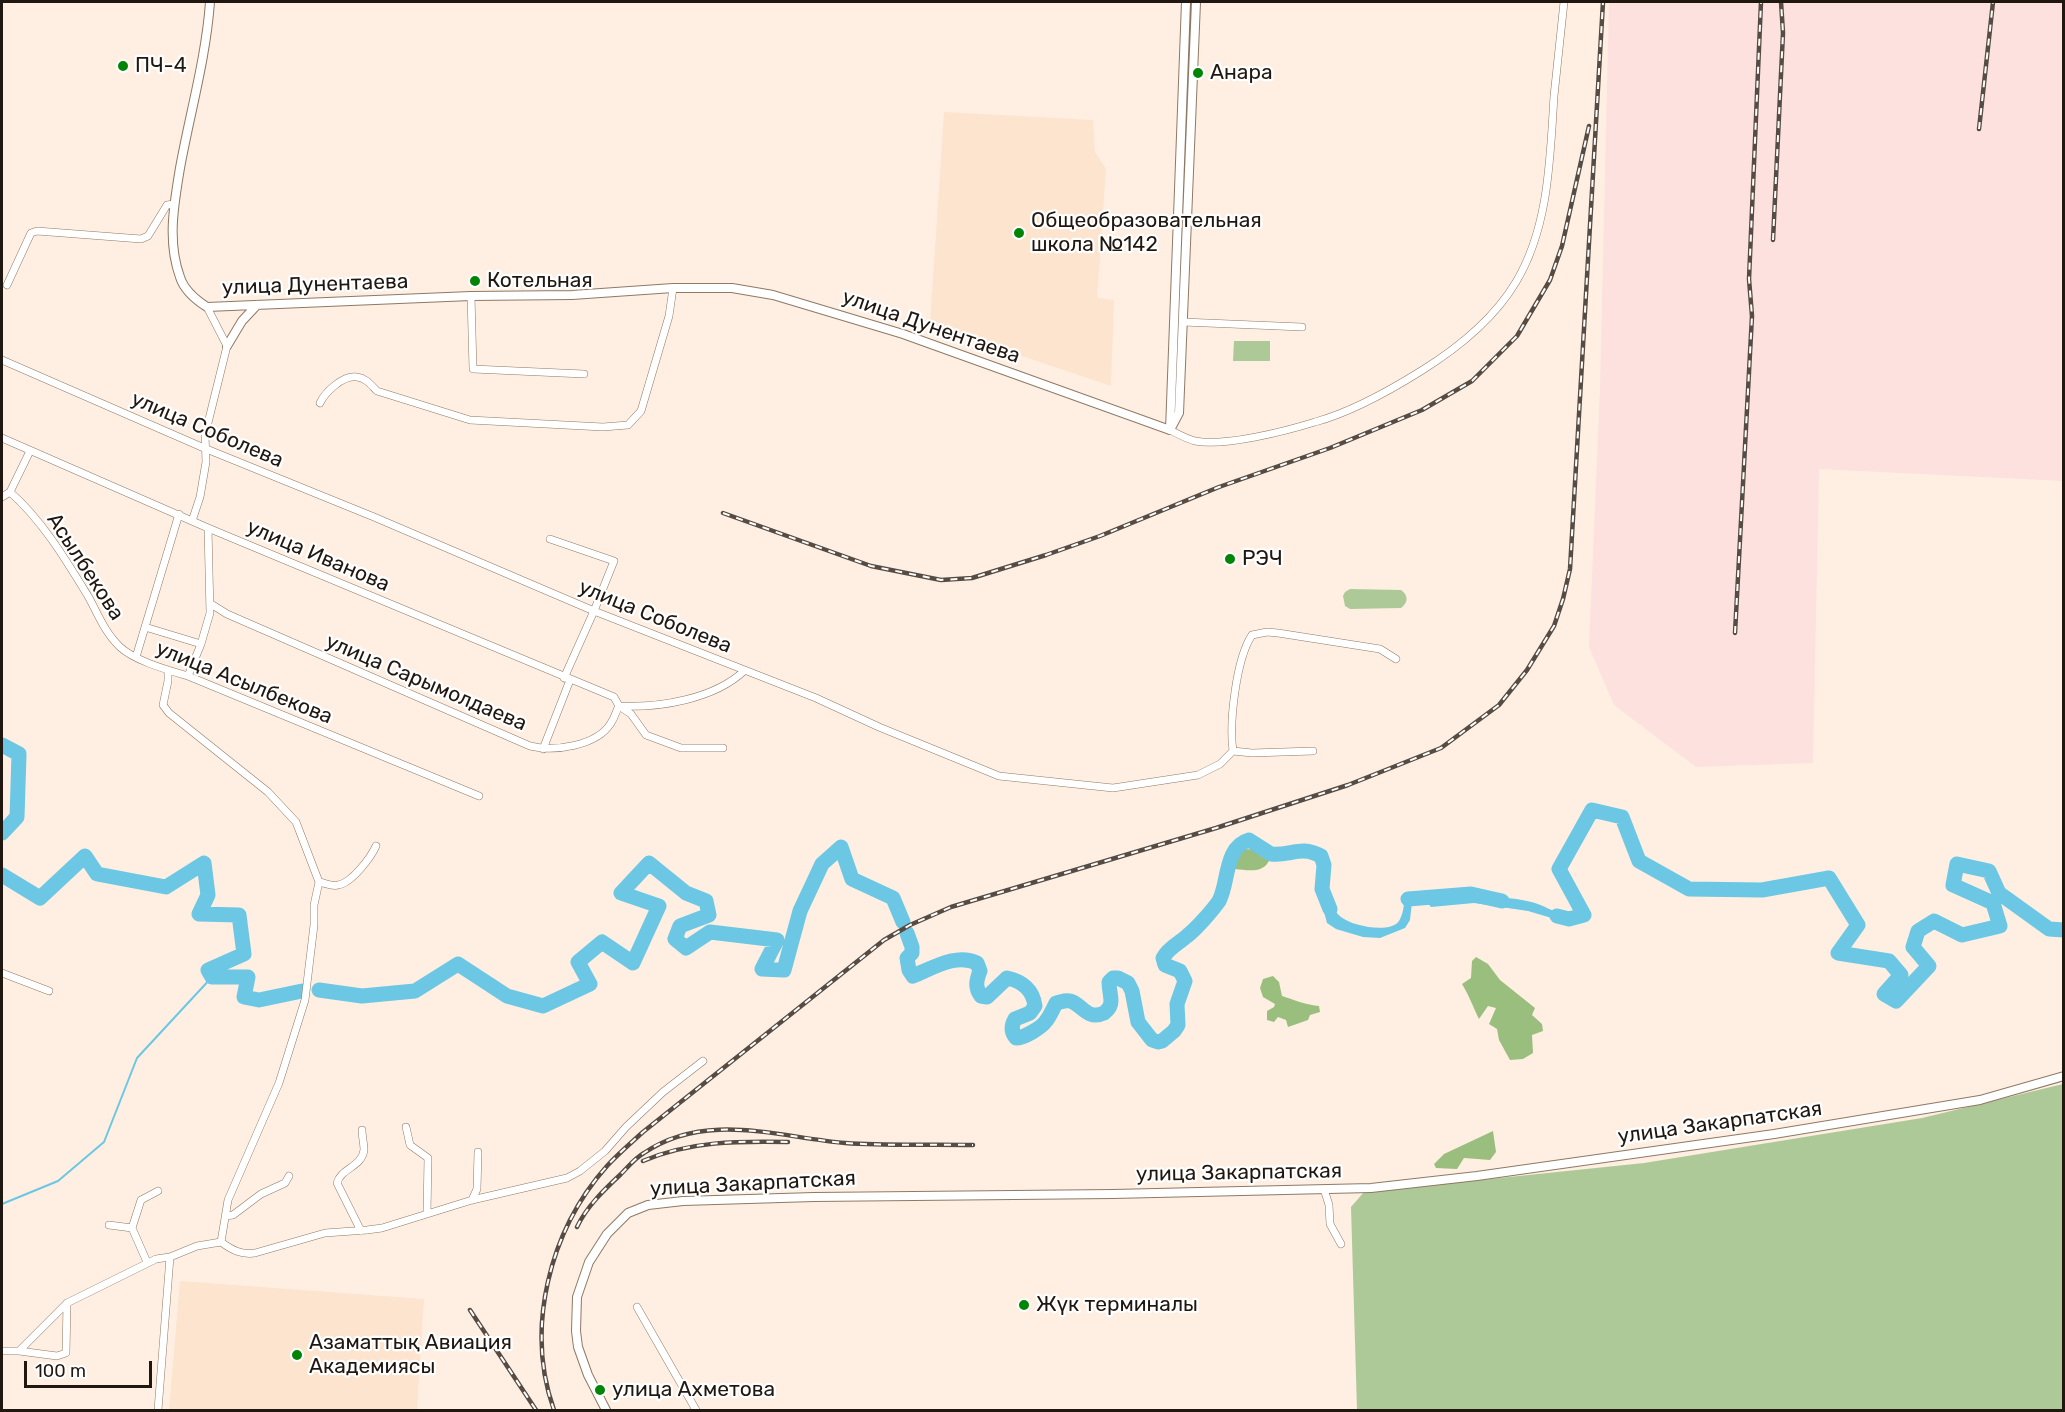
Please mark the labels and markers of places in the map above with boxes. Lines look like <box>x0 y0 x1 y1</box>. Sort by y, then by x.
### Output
place label: ПЧ-4 <box>135 53 187 79</box>
marker: ПЧ-4 <box>116 59 130 73</box>
place label: Анара <box>1210 60 1273 86</box>
marker: Анара <box>1191 66 1205 80</box>
place label: Общеобразовательная школа №142 <box>1031 208 1262 258</box>
marker: Общеобразовательная школа №142 <box>1012 226 1026 240</box>
place label: Котельная <box>487 268 593 294</box>
marker: Котельная <box>468 274 482 288</box>
place label: РЭЧ <box>1242 546 1283 572</box>
marker: РЭЧ <box>1223 552 1237 566</box>
place label: Жүк терминалы <box>1036 1292 1198 1318</box>
marker: Жүк терминалы <box>1017 1298 1031 1312</box>
place label: Азаматтық Авиация Академиясы <box>309 1330 512 1380</box>
marker: Азаматтық Авиация Академиясы <box>290 1348 304 1362</box>
place label: улица Ахметова <box>612 1377 775 1403</box>
marker: улица Ахметова <box>593 1383 607 1397</box>

